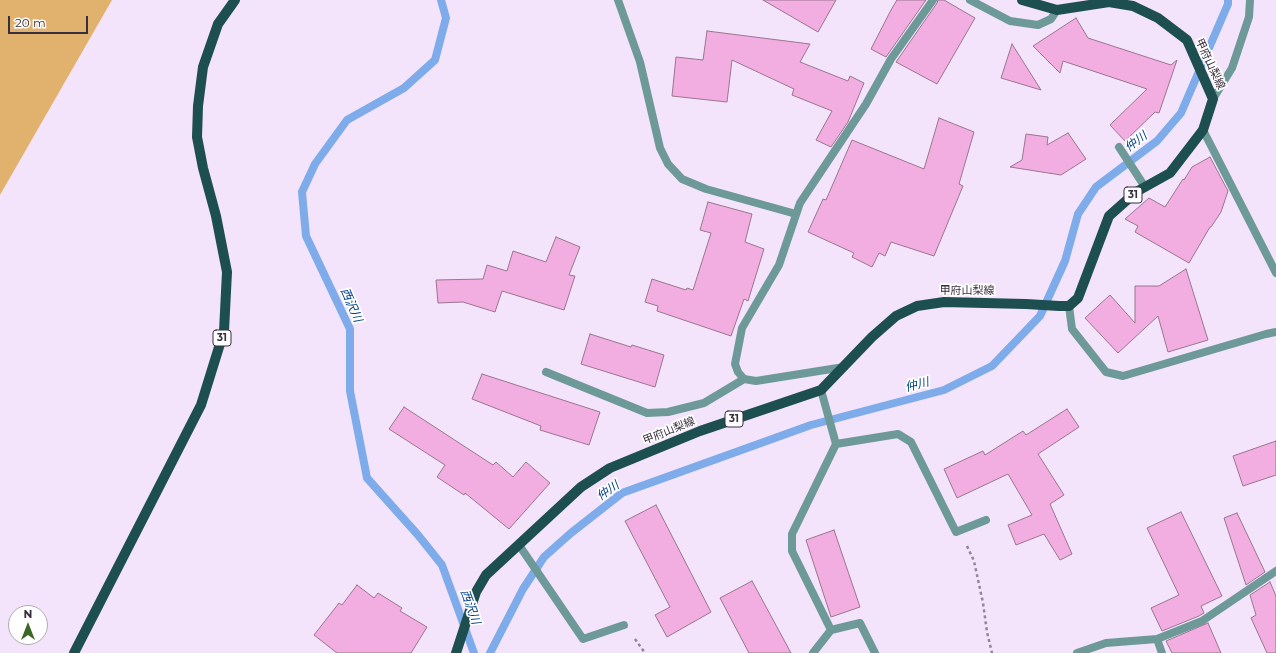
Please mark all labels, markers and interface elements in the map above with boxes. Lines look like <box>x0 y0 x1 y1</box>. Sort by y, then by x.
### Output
scale bar <box>10 8 90 34</box>
text: 20 m <box>15 15 46 30</box>
street label: 甲府山梨線 <box>1192 36 1228 92</box>
water label: 仲川 <box>1122 129 1150 155</box>
road number: 31 <box>1124 187 1142 203</box>
street label: 甲府山梨線 <box>940 284 994 298</box>
water label: 西沢川 <box>337 286 365 324</box>
road number: 31 <box>213 330 231 346</box>
water label: 仲川 <box>904 375 930 395</box>
road number: 31 <box>725 411 743 427</box>
street label: 甲府山梨線 <box>641 415 697 447</box>
water label: 仲川 <box>594 478 622 504</box>
water label: 西沢川 <box>457 588 483 626</box>
north arrow <box>8 605 48 645</box>
text: N <box>24 607 32 621</box>

